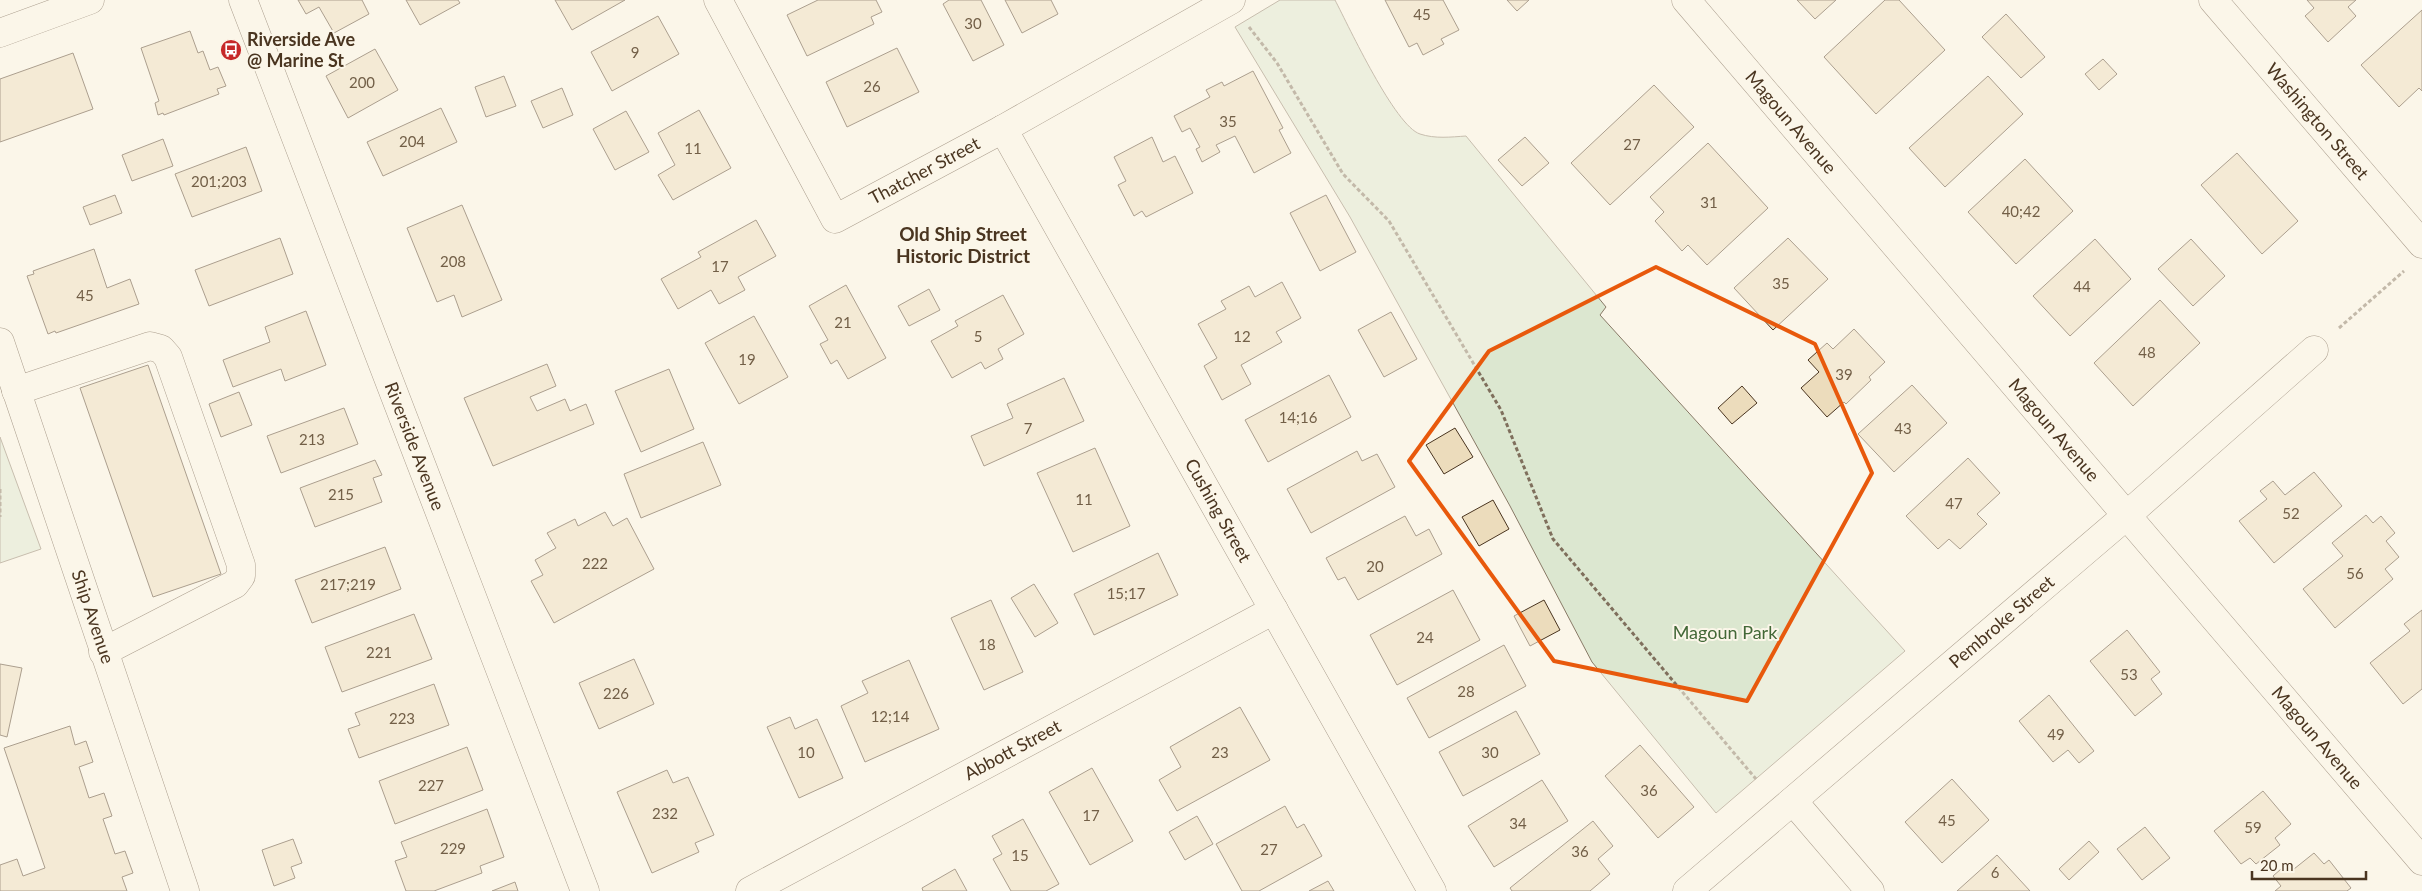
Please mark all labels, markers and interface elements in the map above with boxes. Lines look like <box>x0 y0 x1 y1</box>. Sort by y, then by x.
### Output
house number: 45 <box>1413 5 1431 23</box>
house number: 30 <box>964 14 982 32</box>
place label: Riverside Ave @ Marine St <box>247 28 356 71</box>
bus stop icon: Riverside Ave @ Marine St <box>219 38 243 62</box>
house number: 9 <box>631 43 639 61</box>
street label: Washington Street <box>2262 58 2374 184</box>
street label: Magoun Avenue <box>1741 66 1842 178</box>
house number: 200 <box>349 73 375 91</box>
house number: 26 <box>863 77 881 95</box>
house number: 35 <box>1219 112 1237 130</box>
street label: Thatcher Street <box>865 131 984 209</box>
house number: 204 <box>399 132 425 150</box>
house number: 27 <box>1623 135 1641 153</box>
house number: 11 <box>684 139 702 157</box>
house number: 201;203 <box>191 172 247 190</box>
house number: 31 <box>1700 193 1718 211</box>
house number: 40;42 <box>2002 202 2040 220</box>
district label: Old Ship Street Historic District <box>896 222 1030 267</box>
house number: 208 <box>440 252 466 270</box>
house number: 17 <box>711 257 729 275</box>
house number: 35 <box>1772 274 1790 292</box>
house number: 44 <box>2073 277 2091 295</box>
house number: 45 <box>76 286 94 304</box>
house number: 21 <box>834 313 852 331</box>
house number: 5 <box>974 327 982 345</box>
house number: 12 <box>1233 327 1251 345</box>
house number: 48 <box>2138 343 2156 361</box>
house number: 19 <box>738 350 756 368</box>
house number: 39 <box>1835 365 1853 383</box>
street label: Magoun Avenue <box>2004 374 2105 486</box>
street label: Riverside Avenue <box>381 379 450 513</box>
house number: 14;16 <box>1279 408 1318 426</box>
house number: 7 <box>1024 419 1033 437</box>
house number: 43 <box>1894 419 1912 437</box>
house number: 213 <box>299 430 325 448</box>
street label: Cushing Street <box>1181 454 1257 566</box>
house number: 215 <box>328 485 354 503</box>
house number: 11 <box>1075 490 1093 508</box>
house number: 47 <box>1945 494 1963 512</box>
house number: 52 <box>2282 504 2300 522</box>
house number: 222 <box>582 554 608 572</box>
house number: 20 <box>1366 557 1384 575</box>
house number: 56 <box>2346 564 2364 582</box>
street label: Ship Avenue <box>68 567 120 666</box>
street label: Pembroke Street <box>1944 570 2059 672</box>
house number: 217;219 <box>320 575 376 593</box>
house number: 15;17 <box>1107 584 1146 602</box>
park label: Magoun Park <box>1673 621 1778 643</box>
house number: 24 <box>1416 628 1434 646</box>
house number: 18 <box>978 635 996 653</box>
house number: 221 <box>366 643 392 661</box>
house number: 53 <box>2120 665 2138 683</box>
street label: Magoun Avenue <box>2268 681 2368 793</box>
house number: 28 <box>1457 682 1475 700</box>
house number: 226 <box>603 684 629 702</box>
house number: 12;14 <box>871 707 910 725</box>
house number: 223 <box>389 709 415 727</box>
street label: Abbott Street <box>960 714 1065 784</box>
house number: 49 <box>2047 725 2065 743</box>
house number: 10 <box>797 743 815 761</box>
house number: 23 <box>1211 743 1229 761</box>
house number: 30 <box>1481 743 1499 761</box>
house number: 227 <box>418 776 444 794</box>
house number: 36 <box>1640 781 1658 799</box>
house number: 232 <box>652 804 678 822</box>
house number: 17 <box>1082 806 1100 824</box>
house number: 45 <box>1938 811 1956 829</box>
house number: 34 <box>1509 814 1527 832</box>
house number: 59 <box>2244 818 2262 836</box>
house number: 229 <box>440 839 466 857</box>
house number: 27 <box>1260 840 1278 858</box>
house number: 36 <box>1571 842 1589 860</box>
house number: 15 <box>1011 846 1029 864</box>
scale bar <box>2252 848 2366 880</box>
text: 20 m <box>2260 856 2294 874</box>
house number: 6 <box>1991 863 2000 881</box>

